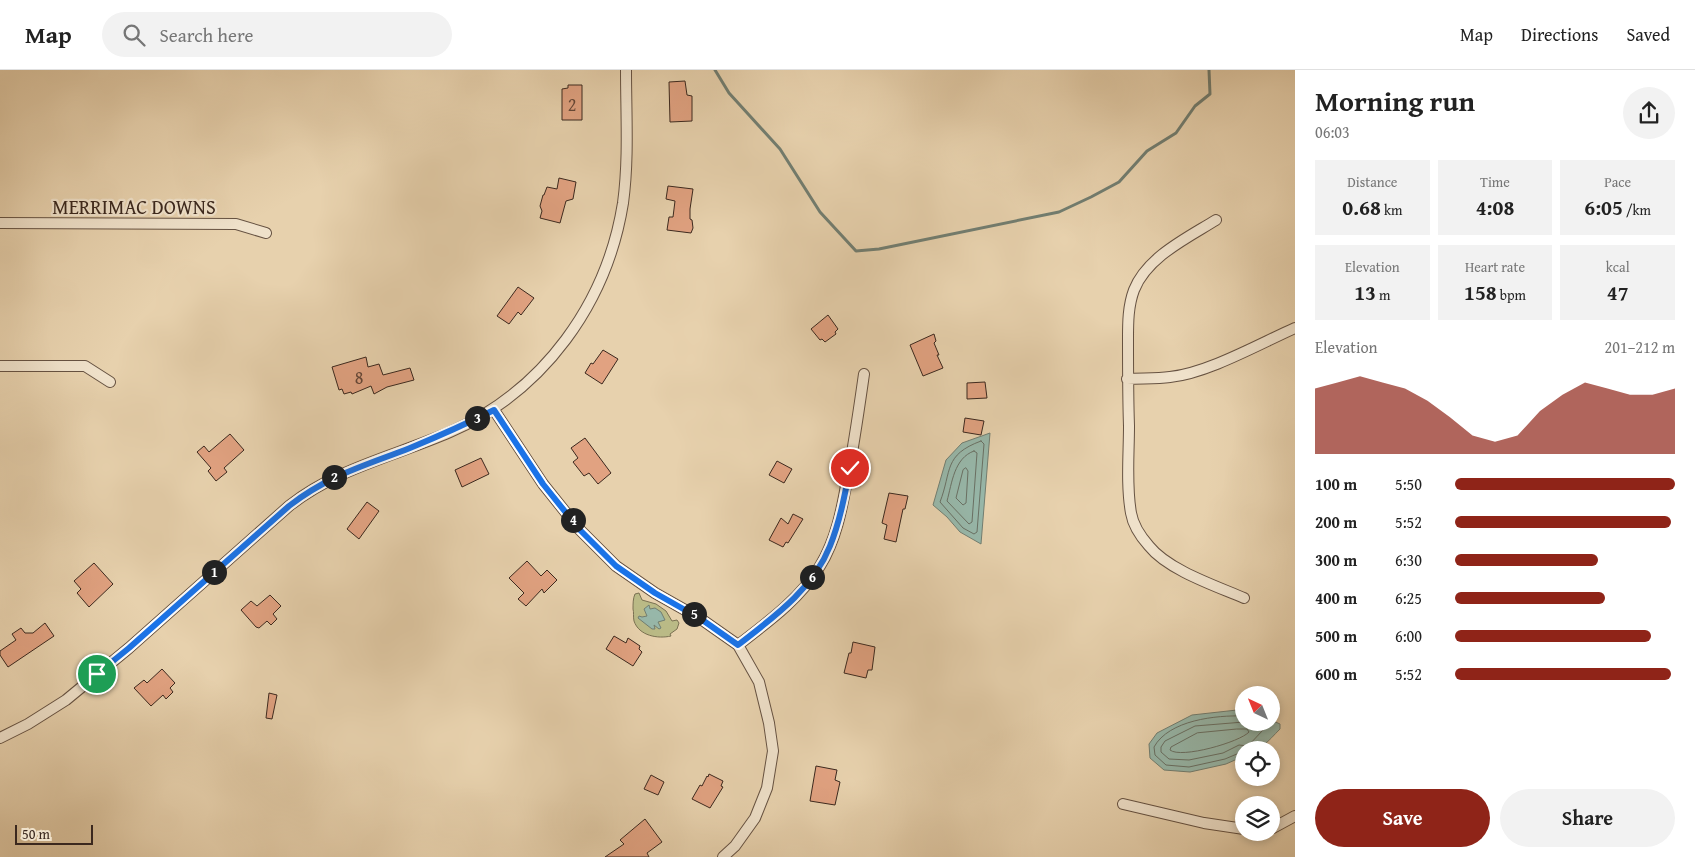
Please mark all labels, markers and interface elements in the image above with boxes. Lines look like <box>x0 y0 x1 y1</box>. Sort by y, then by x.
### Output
search box <box>102 12 452 57</box>
text: Map <box>25 17 72 52</box>
icon: search <box>120 21 148 49</box>
text: Search here <box>160 21 253 49</box>
text: Map <box>1460 21 1493 48</box>
text: Directions <box>1521 21 1598 48</box>
text: Saved <box>1626 21 1670 48</box>
text: Morning run <box>1315 80 1475 121</box>
button: share <box>1623 87 1675 139</box>
house number: 2 <box>568 91 576 118</box>
text: 06:03 <box>1315 120 1350 144</box>
text: Distance <box>1347 172 1397 192</box>
text: Time <box>1480 172 1510 192</box>
text: Pace <box>1604 172 1631 192</box>
street label: MERRIMAC DOWNS <box>52 192 216 221</box>
text: 0.68 <box>1342 192 1381 223</box>
text: 4:08 <box>1476 192 1514 223</box>
text: 6:05 <box>1584 192 1623 223</box>
text: km <box>1381 200 1402 220</box>
text: /km <box>1623 200 1651 220</box>
text: Elevation <box>1345 257 1400 277</box>
text: Heart rate <box>1465 257 1525 277</box>
text: kcal <box>1606 257 1630 277</box>
text: 13 <box>1354 277 1376 308</box>
text: 158 <box>1464 277 1497 308</box>
text: 47 <box>1607 277 1629 308</box>
text: m <box>1376 285 1390 305</box>
text: bpm <box>1497 285 1526 305</box>
text: Elevation <box>1315 335 1378 359</box>
text: 201–212 m <box>1605 335 1675 359</box>
house number: 8 <box>355 364 363 391</box>
pin: 3 <box>464 406 490 430</box>
text: 3 <box>474 408 481 428</box>
pin <box>829 447 871 489</box>
icon: check <box>836 454 864 482</box>
pin: 2 <box>322 464 346 490</box>
text: 2 <box>331 467 338 487</box>
text: 100 m <box>1315 472 1357 496</box>
text: 5:50 <box>1395 472 1422 496</box>
pin: 4 <box>560 508 586 532</box>
text: 4 <box>570 510 577 530</box>
text: 200 m <box>1315 510 1357 534</box>
text: 5:52 <box>1395 510 1422 534</box>
text: 300 m <box>1315 548 1357 572</box>
text: 6:30 <box>1395 548 1422 572</box>
pin: 1 <box>202 560 226 584</box>
text: 1 <box>211 562 218 582</box>
pin: 6 <box>800 564 824 590</box>
text: 6 <box>809 567 816 587</box>
text: 400 m <box>1315 586 1357 610</box>
text: 6:25 <box>1395 586 1422 610</box>
pin: 5 <box>682 602 706 626</box>
text: 5 <box>691 604 698 624</box>
text: 500 m <box>1315 624 1357 648</box>
text: 6:00 <box>1395 624 1422 648</box>
pin <box>76 653 118 695</box>
icon: arrive <box>83 660 111 688</box>
text: 600 m <box>1315 662 1357 686</box>
text: 5:52 <box>1395 662 1422 686</box>
north arrow <box>1235 686 1280 731</box>
map controls <box>1235 686 1280 841</box>
button: locate <box>1235 741 1280 786</box>
button: Save <box>1315 789 1490 847</box>
button: Share <box>1500 789 1675 847</box>
button: layers <box>1235 796 1280 841</box>
scale bar <box>15 822 92 845</box>
text: 50 m <box>22 824 50 844</box>

